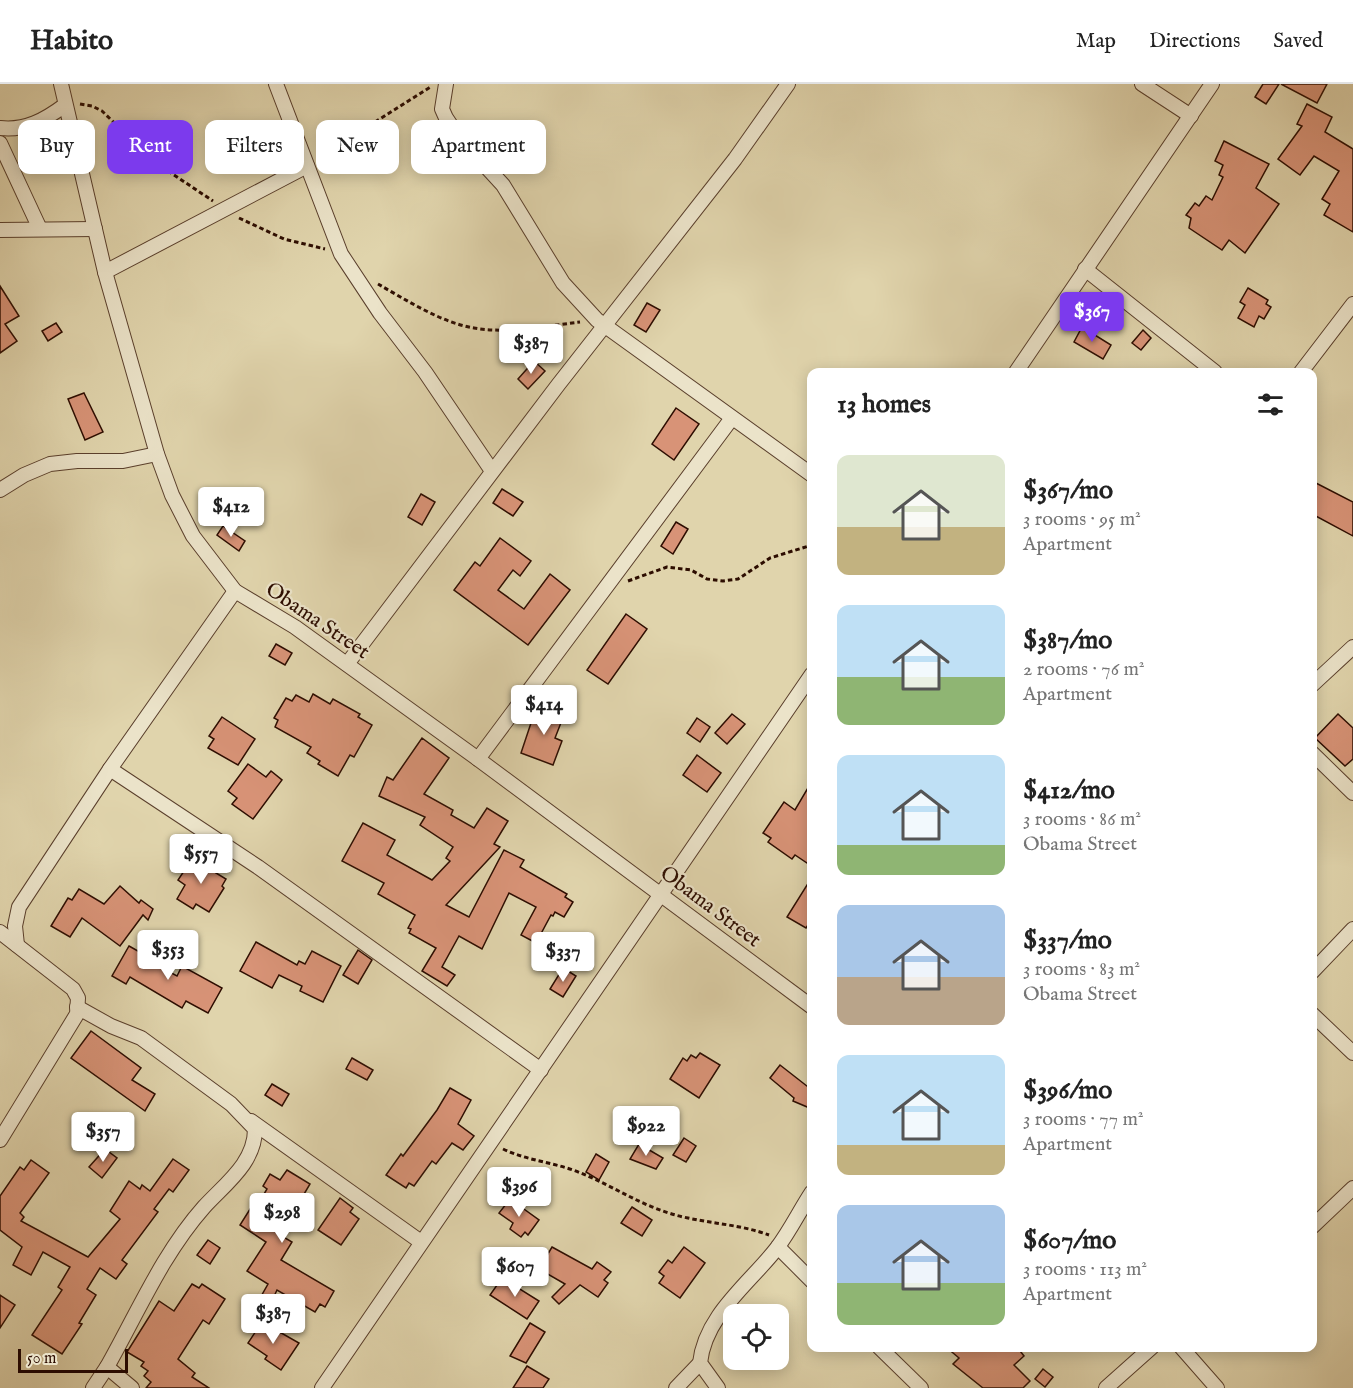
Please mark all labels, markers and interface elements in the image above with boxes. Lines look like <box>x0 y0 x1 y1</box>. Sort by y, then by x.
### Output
text: Habito <box>30 24 113 59</box>
text: Map <box>1076 28 1116 55</box>
text: Directions <box>1149 28 1240 55</box>
text: Saved <box>1273 28 1323 55</box>
chip: Buy <box>18 120 95 174</box>
chip: Rent <box>107 120 193 174</box>
chip: Filters <box>205 120 304 174</box>
chip: New <box>316 120 399 174</box>
chip: Apartment <box>411 120 546 174</box>
pin: $367 <box>1056 292 1128 343</box>
text: $367 <box>1074 299 1110 324</box>
pin: $387 <box>495 324 567 375</box>
text: $387 <box>513 331 549 356</box>
text: 13 homes <box>837 388 931 421</box>
icon: filters <box>1254 388 1287 421</box>
text: $367/mo <box>1023 474 1113 507</box>
icon: home <box>885 479 957 551</box>
pin: $412 <box>195 487 267 538</box>
text: $412 <box>212 494 250 519</box>
text: 3 rooms · 95 m² <box>1023 507 1141 532</box>
text: Apartment <box>1023 532 1112 557</box>
street label: Obama Street <box>260 577 374 666</box>
text: $387/mo <box>1023 624 1112 657</box>
icon: home <box>885 629 957 701</box>
text: 2 rooms · 76 m² <box>1023 657 1144 682</box>
text: Apartment <box>1023 682 1112 707</box>
pin: $414 <box>508 685 580 736</box>
text: $414 <box>525 692 563 717</box>
text: $412/mo <box>1023 774 1115 807</box>
icon: home <box>885 779 957 851</box>
text: 3 rooms · 86 m² <box>1023 807 1141 832</box>
text: Obama Street <box>1023 832 1137 857</box>
pin: $557 <box>165 834 237 885</box>
text: $557 <box>184 841 218 866</box>
street label: Obama Street <box>654 860 766 954</box>
text: $337/mo <box>1023 924 1112 957</box>
icon: home <box>885 929 957 1001</box>
pin: $353 <box>132 930 204 981</box>
pin: $337 <box>527 932 599 983</box>
text: $353 <box>151 937 185 962</box>
text: $337 <box>545 939 581 964</box>
text: 3 rooms · 83 m² <box>1023 957 1140 982</box>
text: Obama Street <box>1023 982 1137 1007</box>
text: $396/mo <box>1023 1074 1112 1107</box>
icon: home <box>885 1079 957 1151</box>
pin: $922 <box>610 1106 682 1157</box>
text: 3 rooms · 77 m² <box>1023 1107 1143 1132</box>
pin: $357 <box>67 1112 139 1163</box>
text: $922 <box>627 1113 665 1138</box>
text: $357 <box>85 1119 121 1144</box>
text: Apartment <box>1023 1132 1112 1157</box>
pin: $396 <box>483 1167 555 1218</box>
text: $396 <box>501 1174 537 1199</box>
pin: $298 <box>246 1193 318 1244</box>
text: $298 <box>263 1200 301 1225</box>
text: $607/mo <box>1023 1224 1116 1257</box>
icon: home <box>885 1229 957 1301</box>
pin: $607 <box>479 1247 551 1298</box>
text: $607 <box>496 1254 534 1279</box>
text: 3 rooms · 113 m² <box>1023 1257 1147 1282</box>
text: Apartment <box>1023 1282 1112 1307</box>
pin: $387 <box>237 1294 309 1345</box>
text: $387 <box>255 1301 291 1326</box>
map controls <box>723 1304 789 1370</box>
button: locate <box>723 1304 789 1370</box>
scale bar <box>18 1346 128 1374</box>
text: 50 m <box>27 1349 56 1369</box>

